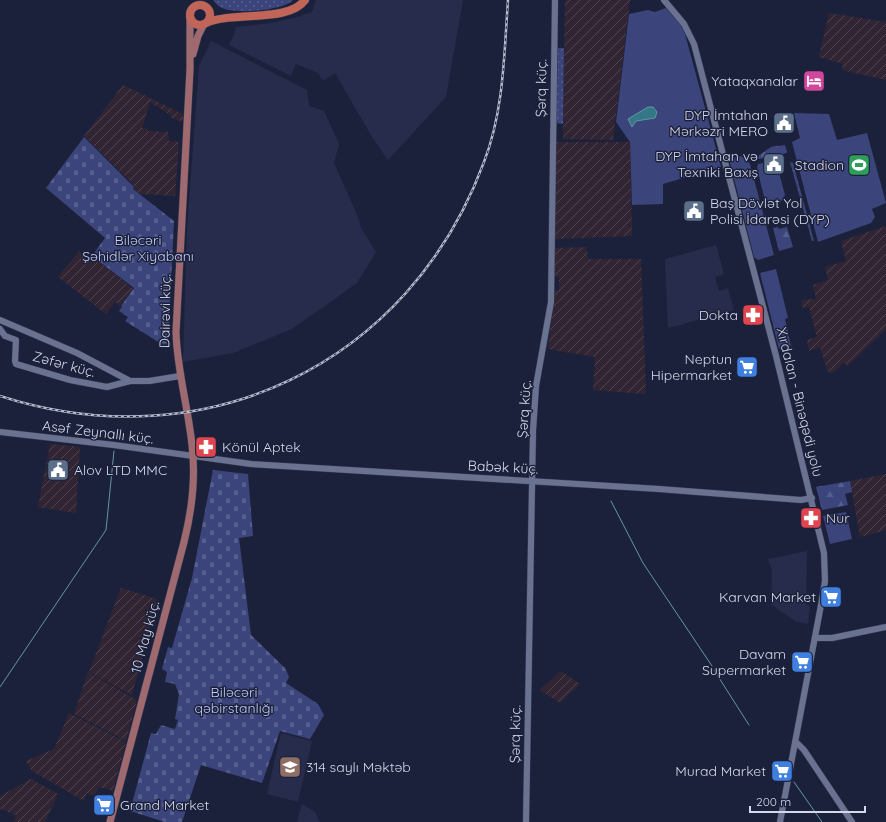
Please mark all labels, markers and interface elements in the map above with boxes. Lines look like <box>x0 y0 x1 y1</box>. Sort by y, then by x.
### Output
street label: Şərq küç. <box>531 59 551 117</box>
hotel icon: Yataqxanalar <box>801 68 827 94</box>
place label: Yataqxanalar <box>711 72 799 90</box>
place label: DYP İmtahan Mərkəzri MERO <box>669 106 768 140</box>
public building icon: DYP İmtahan Mərkəzri MERO <box>771 110 797 136</box>
place label: DYP İmtahan və Texniki Baxış <box>655 147 758 181</box>
public building icon: DYP İmtahan və Texniki Baxış <box>761 151 787 177</box>
sports icon: Stadion <box>846 152 872 178</box>
place label: Stadion <box>795 156 844 174</box>
place label: Baş Dövlət Yol Polisi İdarəsi (DYP) <box>710 194 830 228</box>
public building icon: Baş Dövlət Yol Polisi İdarəsi (DYP) <box>681 198 707 224</box>
park label: Biləcəri Şəhidlər Xiyabanı <box>82 231 194 265</box>
street label: Dairəvi küç. <box>155 274 175 348</box>
pharmacy icon: Dokta <box>740 302 766 328</box>
place label: Dokta <box>699 306 738 324</box>
street label: Xırdalan - Binəqədi yolu <box>773 325 827 479</box>
street label: Zəfər küç. <box>31 347 97 381</box>
place label: Neptun Hipermarket <box>651 350 732 384</box>
supermarket icon: Neptun Hipermarket <box>734 354 760 380</box>
street label: Şərq küç. <box>513 379 535 439</box>
street label: Asəf Zeynallı küç. <box>41 416 155 448</box>
pharmacy icon: Könül Aptek <box>193 434 219 460</box>
place label: Könül Aptek <box>222 438 301 456</box>
street label: Babək küç. <box>467 456 539 478</box>
public building icon: Alov LTD MMC <box>45 457 71 483</box>
place label: Alov LTD MMC <box>74 461 167 479</box>
pharmacy icon: Nur <box>798 505 824 531</box>
place label: Nur <box>826 509 850 527</box>
supermarket icon: Karvan Market <box>818 584 844 610</box>
place label: Karvan Market <box>719 588 816 606</box>
street label: 10 May küç. <box>127 599 163 675</box>
place label: Davam Supermarket <box>702 645 786 679</box>
supermarket icon: Davam Supermarket <box>789 649 815 675</box>
park label: Biləcəri qəbirstanlığı <box>194 683 274 717</box>
street label: Şərq küç. <box>505 705 525 763</box>
school or university icon: 314 saylı Məktəb <box>277 754 303 780</box>
place label: 314 saylı Məktəb <box>306 758 411 776</box>
supermarket icon: Murad Market <box>769 758 795 784</box>
place label: Murad Market <box>675 762 766 780</box>
scale bar <box>750 788 865 814</box>
supermarket icon: Grand Market <box>91 792 117 818</box>
text: 200 m <box>756 794 791 809</box>
place label: Grand Market <box>120 796 209 814</box>

